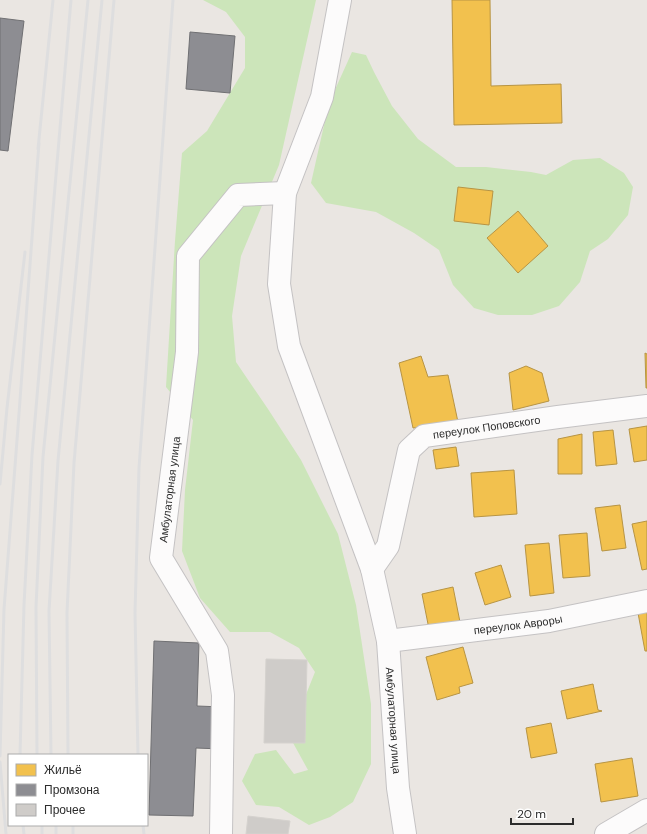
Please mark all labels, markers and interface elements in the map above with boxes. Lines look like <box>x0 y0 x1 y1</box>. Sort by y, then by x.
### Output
street label: переулок Поповского <box>432 413 541 442</box>
street label: Амбулаторная улица <box>156 435 183 543</box>
street label: переулок Авроры <box>473 611 564 637</box>
street label: Амбулаторная улица <box>383 667 404 775</box>
legend <box>8 754 148 826</box>
text: Жильё <box>44 762 82 778</box>
text: Промзона <box>44 782 100 798</box>
scale bar <box>511 800 573 826</box>
text: Прочее <box>44 802 86 818</box>
text: 20 m <box>517 806 546 822</box>

